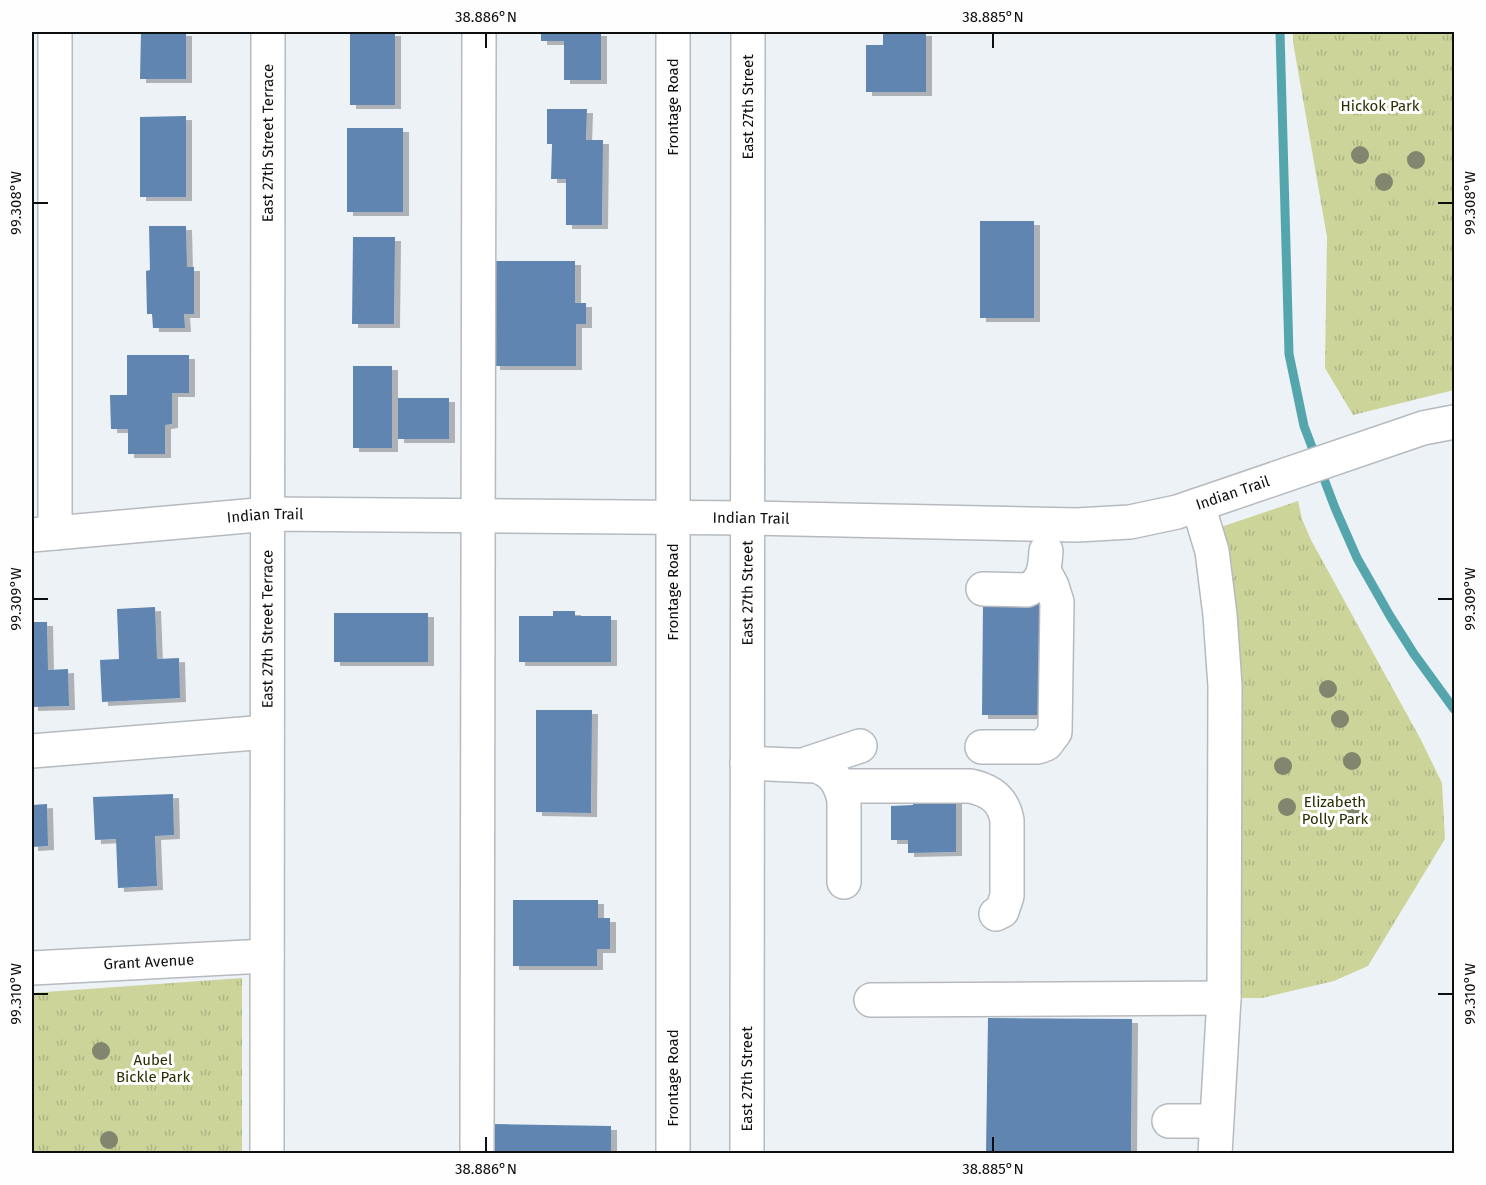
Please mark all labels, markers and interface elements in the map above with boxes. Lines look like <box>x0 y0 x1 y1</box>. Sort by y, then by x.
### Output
text: 38.886°N <box>455 8 517 26</box>
text: 38.885°N <box>962 8 1024 26</box>
street label: East 27th Street <box>739 54 757 160</box>
street label: Frontage Road <box>664 58 682 156</box>
street label: East 27th Street Terrace <box>259 64 277 222</box>
park label: Hickok Park <box>1340 97 1420 115</box>
text: 99.308°W <box>7 170 25 235</box>
text: 99.308°W <box>1461 170 1479 235</box>
street label: Indian Trail <box>1193 472 1272 514</box>
street label: Indian Trail <box>226 505 304 527</box>
street label: Indian Trail <box>713 509 790 528</box>
street label: East 27th Street <box>738 540 757 646</box>
street label: Frontage Road <box>664 543 682 641</box>
street label: East 27th Street Terrace <box>258 550 277 708</box>
text: 99.309°W <box>7 567 25 631</box>
text: 99.309°W <box>1461 567 1479 631</box>
park label: Elizabeth Polly Park <box>1302 793 1369 828</box>
street label: Grant Avenue <box>103 951 195 973</box>
text: 99.310°W <box>7 963 25 1025</box>
text: 99.310°W <box>1461 963 1479 1025</box>
street label: East 27th Street <box>738 1026 756 1132</box>
street label: Frontage Road <box>664 1029 682 1127</box>
park label: Aubel Bickle Park <box>116 1051 190 1086</box>
text: 38.886°N <box>455 1160 517 1178</box>
text: 38.885°N <box>962 1160 1024 1178</box>

